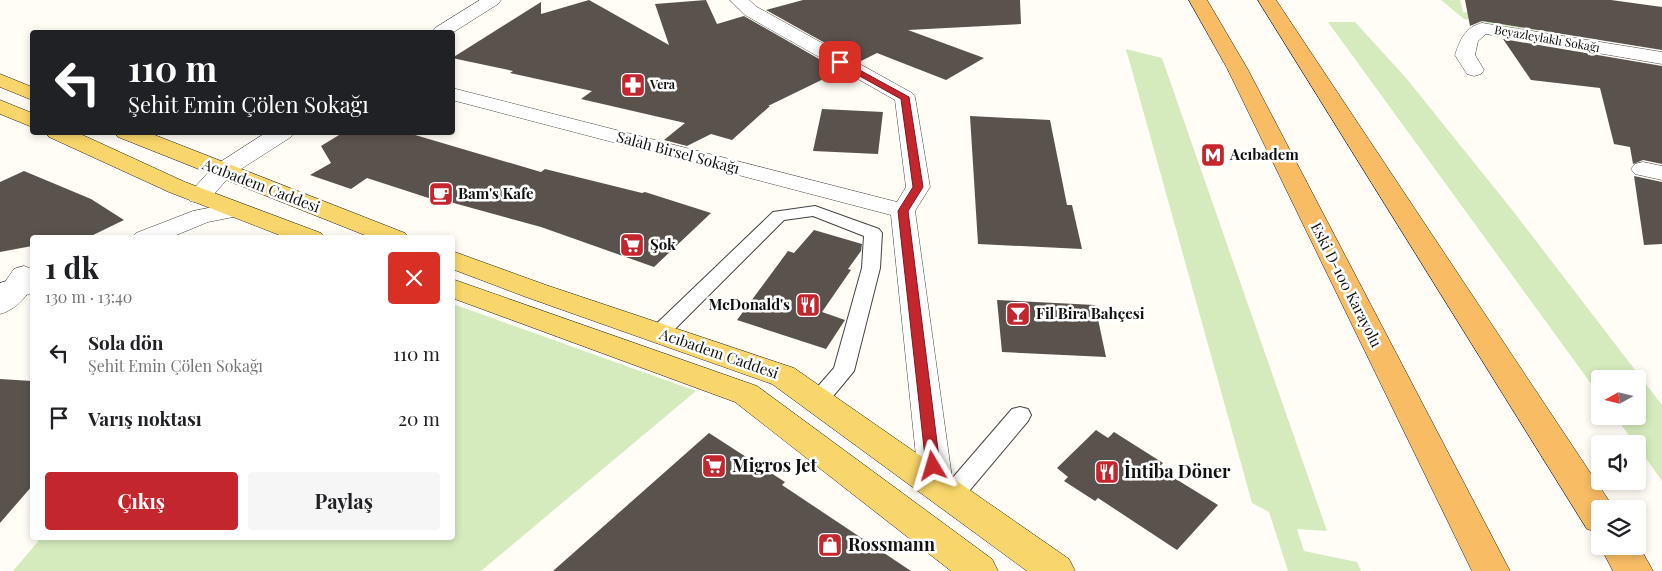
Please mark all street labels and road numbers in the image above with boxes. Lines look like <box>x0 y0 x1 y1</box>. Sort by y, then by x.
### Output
street label: Beyazleylaklı Sokağı <box>1493 21 1602 55</box>
street label: Salah Birsel Sokağı <box>615 126 743 178</box>
street label: Acıbadem Caddesi <box>199 153 324 217</box>
street label: Eski D-100 Karayolu <box>1307 219 1387 351</box>
street label: Acıbadem Caddesi <box>656 323 782 383</box>

